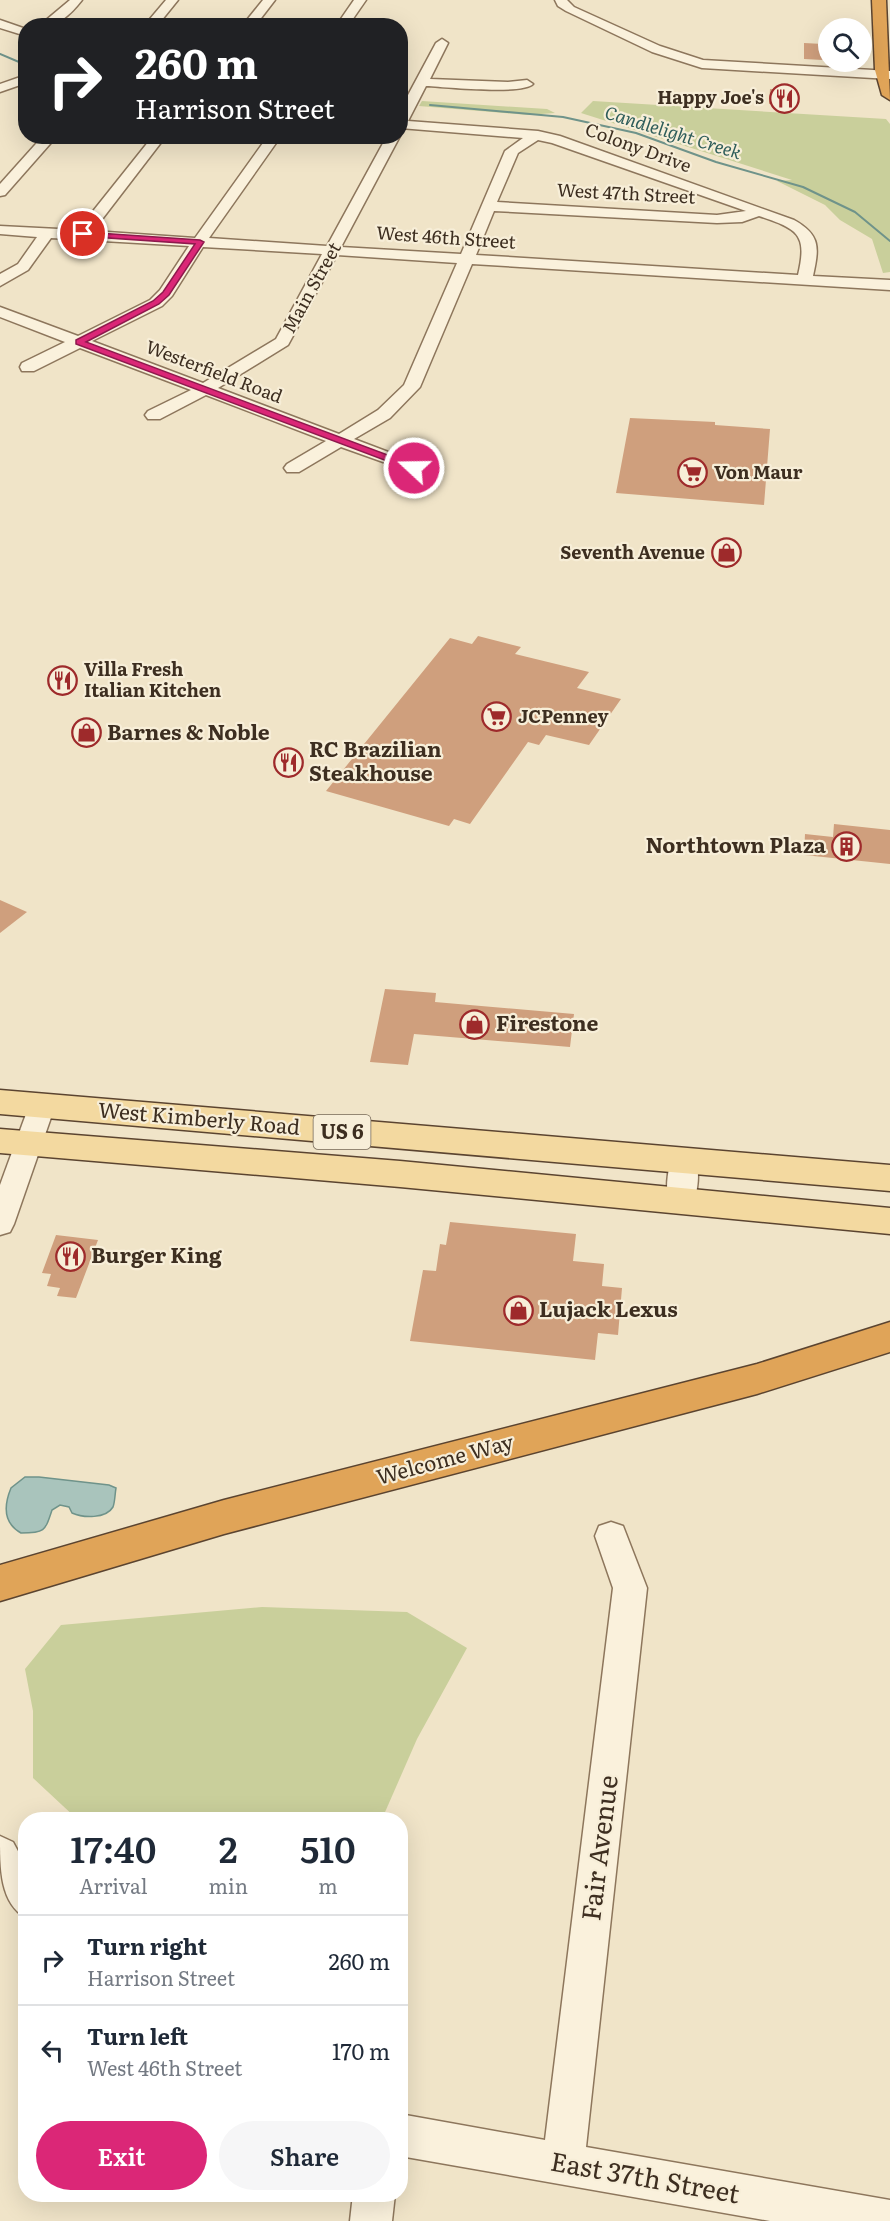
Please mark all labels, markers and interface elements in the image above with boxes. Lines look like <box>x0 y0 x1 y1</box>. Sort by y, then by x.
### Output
map controls <box>818 18 872 72</box>
button: search <box>818 18 872 72</box>
text: 260 m <box>135 30 258 92</box>
icon: right <box>36 42 114 120</box>
restaurant icon: Happy Joe's <box>769 82 801 114</box>
place label: Happy Joe's <box>657 83 764 110</box>
text: Harrison Street <box>135 87 335 127</box>
water label: Candlelight Creek <box>602 98 745 165</box>
street label: Colony Drive <box>582 115 695 178</box>
street label: West 47th Street <box>556 175 697 210</box>
pin <box>57 208 108 259</box>
icon: arrive <box>66 217 99 250</box>
street label: West 46th Street <box>375 218 518 255</box>
street label: Main Street <box>275 236 347 338</box>
street label: Westerfield Road <box>142 332 287 409</box>
position arrow <box>382 436 446 500</box>
supermarket icon: Von Maur <box>677 457 709 489</box>
place label: Von Maur <box>714 458 803 485</box>
shop icon: Seventh Avenue <box>710 537 742 569</box>
place label: Seventh Avenue <box>560 538 705 565</box>
place label: Villa Fresh Italian Kitchen <box>84 655 222 703</box>
restaurant icon: Villa Fresh Italian Kitchen <box>47 664 79 696</box>
supermarket icon: JCPenney <box>481 701 513 733</box>
place label: JCPenney <box>518 702 608 729</box>
place label: Barnes & Noble <box>107 715 270 746</box>
shop icon: Barnes & Noble <box>70 717 102 749</box>
place label: RC Brazilian Steakhouse <box>309 732 442 787</box>
restaurant icon: RC Brazilian Steakhouse <box>272 746 304 778</box>
place label: Northtown Plaza <box>645 828 827 859</box>
building icon: Northtown Plaza <box>831 830 863 862</box>
place label: Firestone <box>496 1006 599 1037</box>
shop icon: Firestone <box>459 1008 491 1040</box>
street label: West Kimberly Road <box>97 1092 302 1141</box>
road number: US 6 <box>314 1115 370 1149</box>
place label: Burger King <box>91 1238 222 1269</box>
restaurant icon: Burger King <box>54 1240 86 1272</box>
place label: Lujack Lexus <box>539 1292 678 1323</box>
shop icon: Lujack Lexus <box>502 1294 534 1326</box>
street label: Welcome Way <box>372 1424 517 1491</box>
street label: Fair Avenue <box>569 1773 626 1923</box>
text: 17:40 <box>70 1821 156 1874</box>
text: 2 <box>219 1821 238 1874</box>
text: 510 <box>300 1821 356 1874</box>
text: Arrival <box>79 1870 147 1900</box>
text: min <box>209 1870 248 1900</box>
text: m <box>318 1870 338 1900</box>
text: Turn right <box>87 1929 207 1962</box>
icon: right <box>36 1944 69 1977</box>
text: 260 m <box>329 1944 390 1977</box>
text: Harrison Street <box>87 1962 235 1992</box>
text: Turn left <box>87 2019 188 2052</box>
icon: left <box>36 2034 69 2067</box>
text: 170 m <box>332 2034 390 2067</box>
text: West 46th Street <box>87 2052 242 2082</box>
button: Exit <box>36 2121 207 2190</box>
button: Share <box>219 2121 390 2190</box>
street label: East 37th Street <box>548 2140 744 2211</box>

